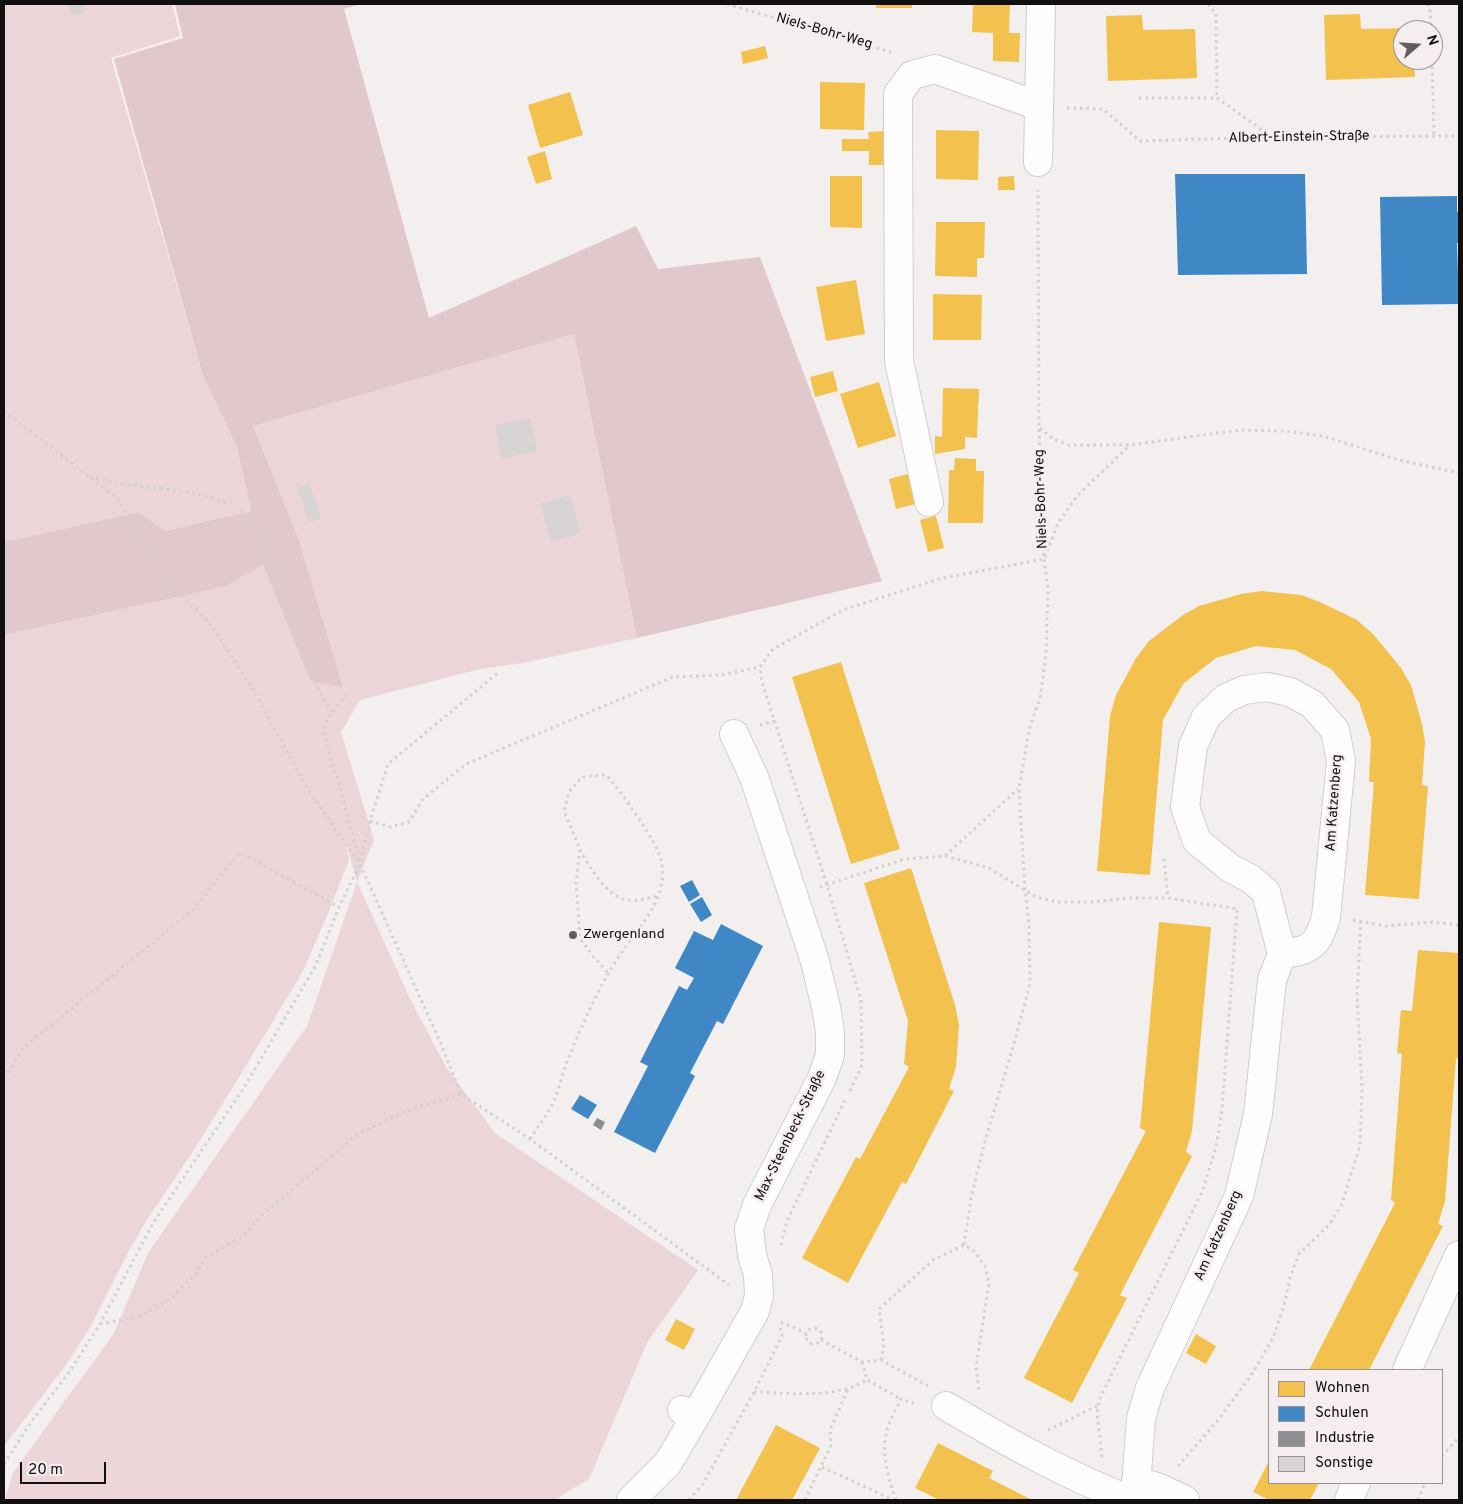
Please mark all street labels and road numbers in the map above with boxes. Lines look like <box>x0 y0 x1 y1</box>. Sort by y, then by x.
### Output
street label: Niels-Bohr-Weg <box>774 10 874 54</box>
street label: Albert-Einstein-Straße <box>1228 128 1370 148</box>
street label: Niels-Bohr-Weg <box>1032 449 1052 549</box>
street label: Am Katzenberg <box>1323 754 1347 852</box>
street label: Max-Steenbeck-Straße <box>752 1068 830 1204</box>
street label: Am Katzenberg <box>1192 1188 1246 1284</box>

